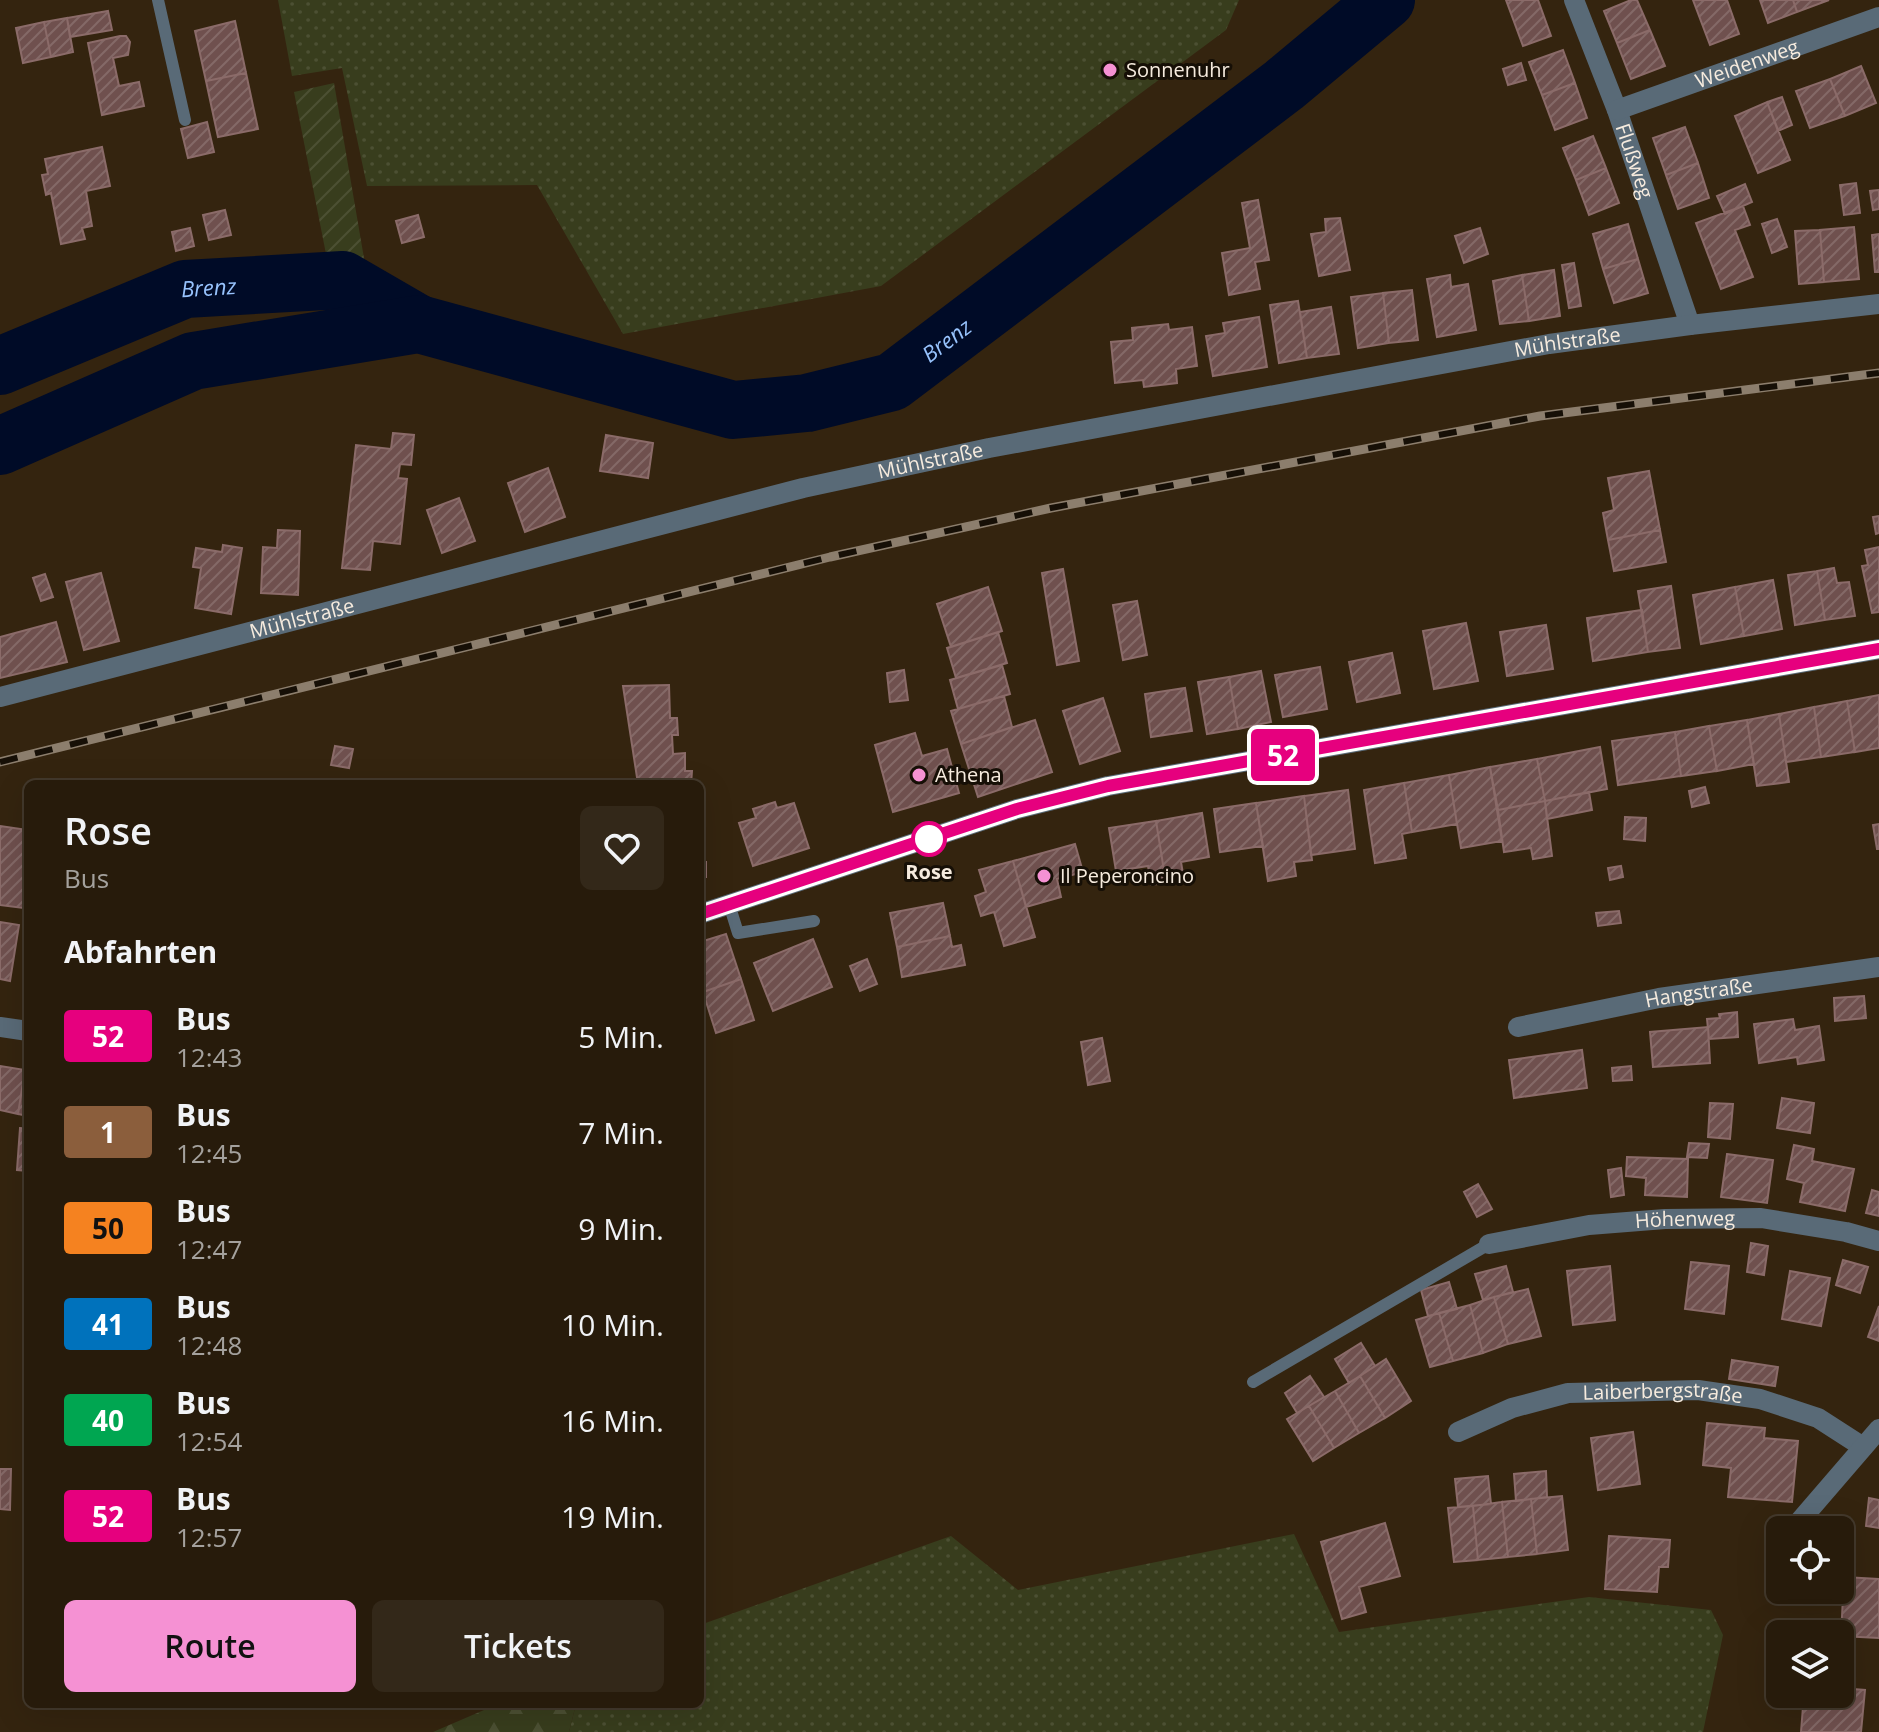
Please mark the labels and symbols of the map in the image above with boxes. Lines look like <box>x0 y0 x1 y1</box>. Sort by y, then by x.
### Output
street label: Weidenweg <box>1691 33 1802 94</box>
place label: Sonnenuhr <box>1126 56 1230 83</box>
marker: Sonnenuhr <box>1101 61 1119 79</box>
street label: Flußweg <box>1610 120 1660 202</box>
water label: Brenz <box>180 270 237 303</box>
water label: Brenz <box>915 311 977 368</box>
street label: Mühlstraße <box>1512 321 1622 363</box>
street label: Mühlstraße <box>875 436 986 485</box>
street label: Mühlstraße <box>247 591 357 645</box>
line badge: 52 <box>1247 729 1319 781</box>
place label: Athena <box>935 761 1002 788</box>
marker: Athena <box>910 766 928 784</box>
marker: Rose <box>912 822 946 856</box>
place label: Rose <box>905 858 953 885</box>
place label: Il Peperoncino <box>1060 862 1194 889</box>
marker: Il Peperoncino <box>1035 867 1053 885</box>
street label: Hangstraße <box>1642 971 1754 1014</box>
street label: Höhenweg <box>1634 1204 1735 1234</box>
street label: Laiberbergstraße <box>1582 1376 1745 1409</box>

